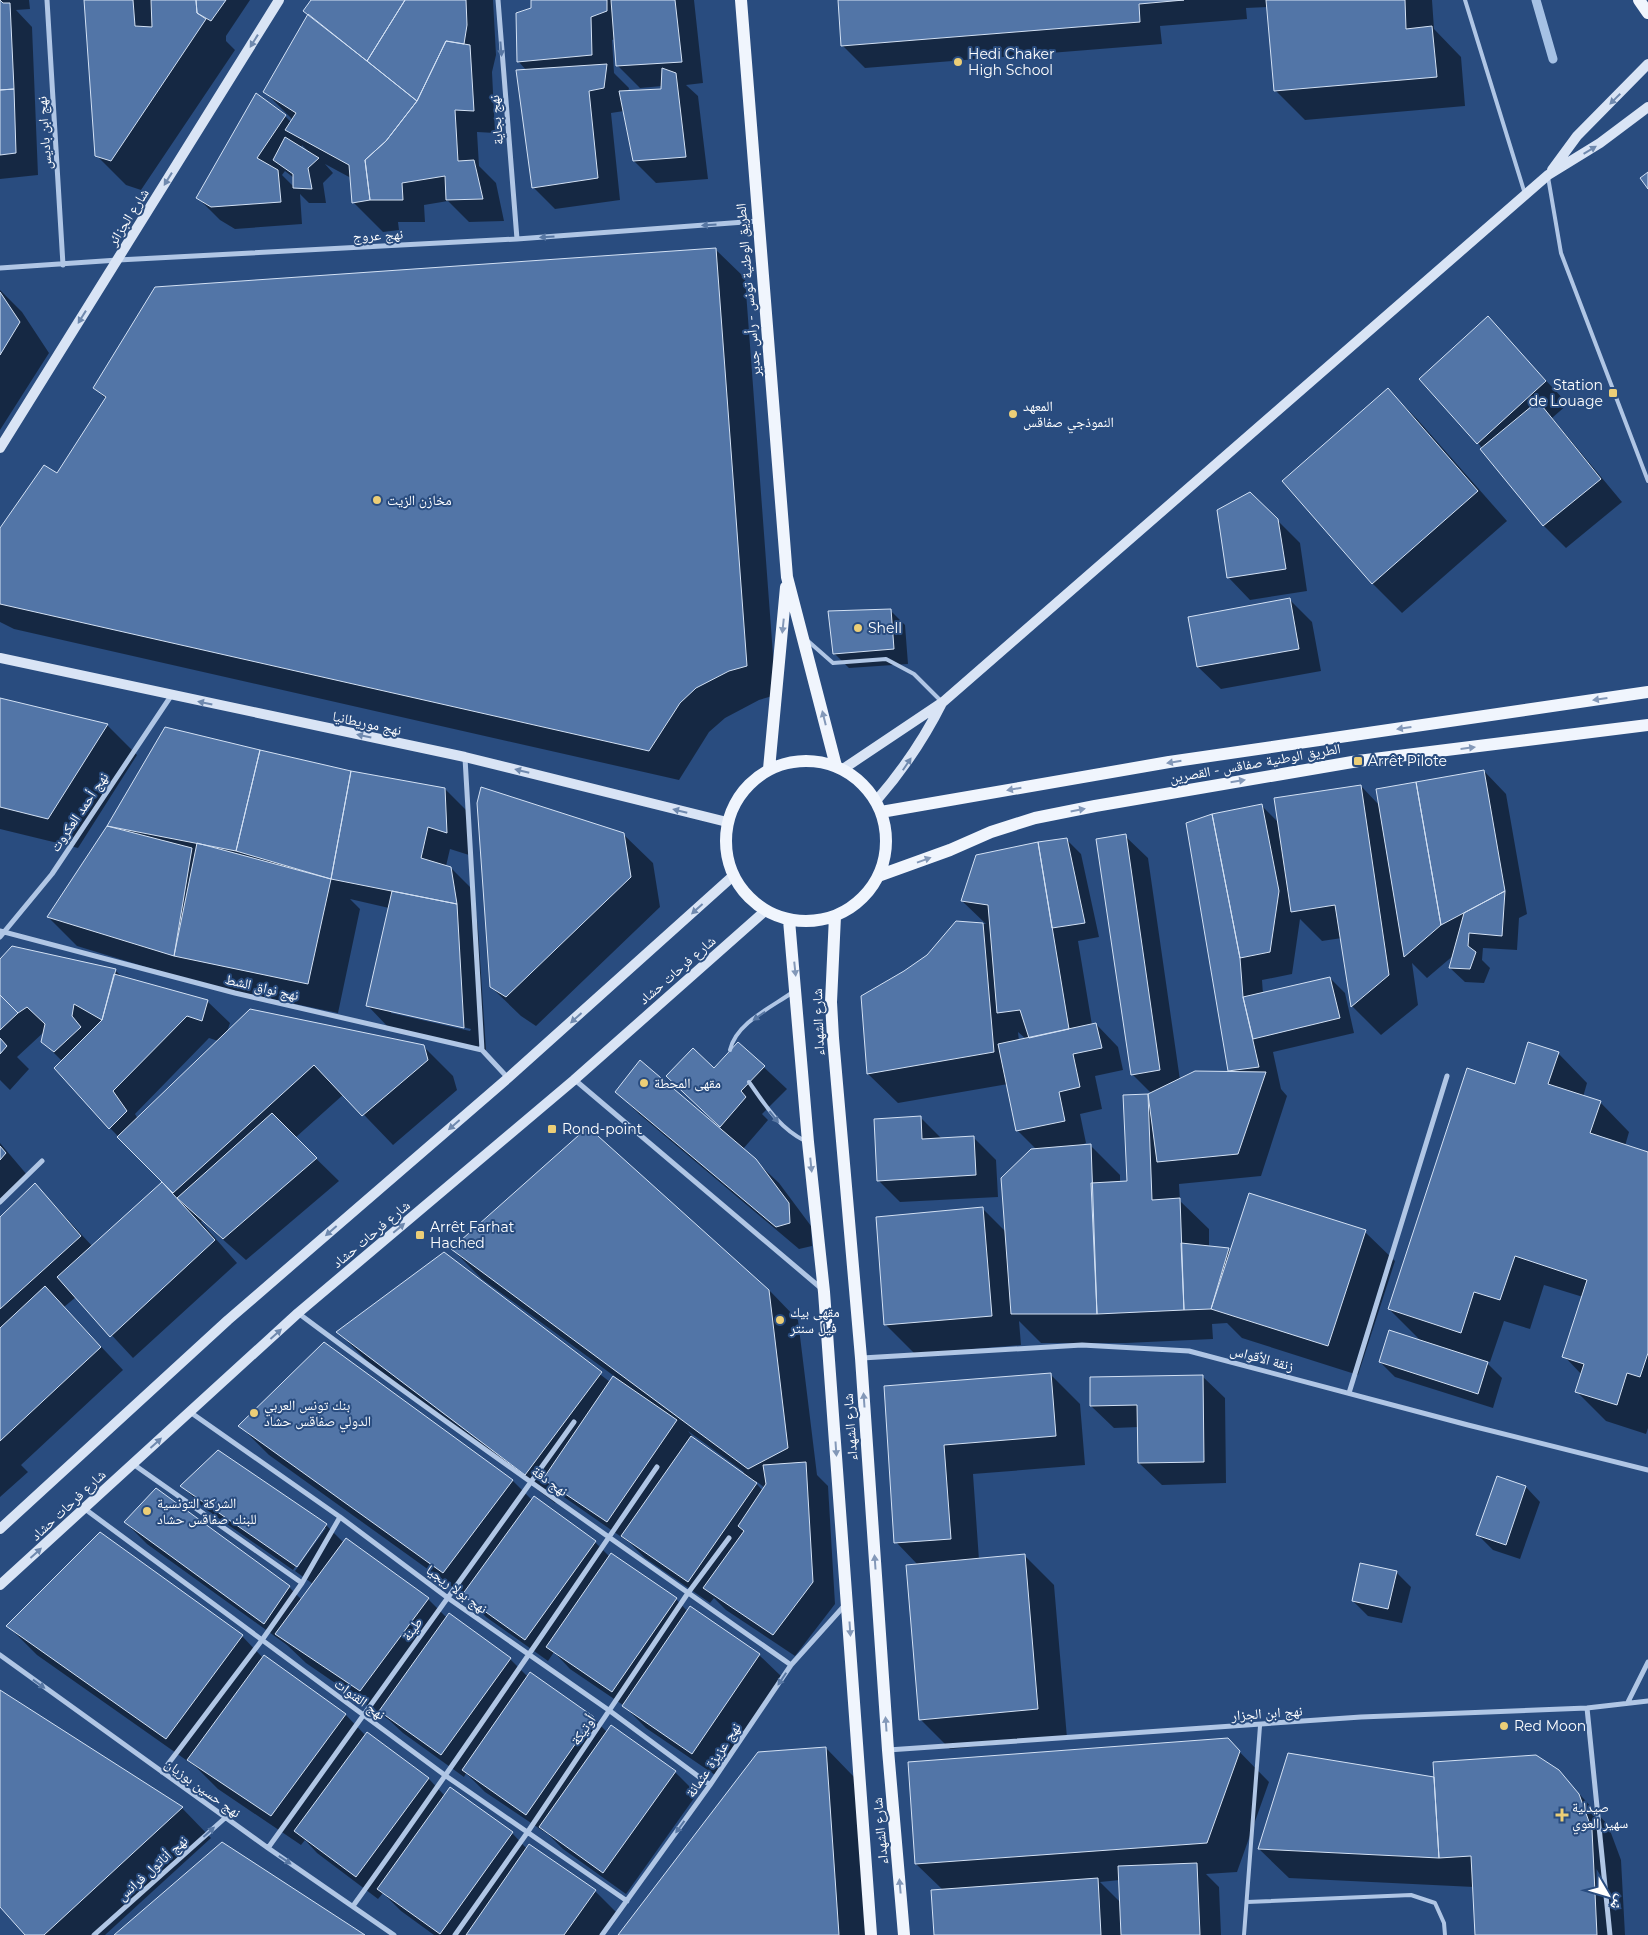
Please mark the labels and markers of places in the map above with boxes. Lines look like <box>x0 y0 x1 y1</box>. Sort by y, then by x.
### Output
place label: Hedi Chaker High School <box>968 45 1055 79</box>
marker: Hedi Chaker High School <box>952 56 964 68</box>
place label: Station de Louage <box>1529 376 1603 410</box>
marker: Station de Louage <box>1607 387 1619 399</box>
place label: المعهد النموذجي صفاقس <box>1023 397 1114 434</box>
marker: المعهد النموذجي صفاقس <box>1007 408 1019 420</box>
place label: مخازن الزيت <box>387 491 452 509</box>
marker: مخازن الزيت <box>371 494 383 506</box>
place label: Shell <box>868 619 902 637</box>
marker: Shell <box>852 622 864 634</box>
place label: Arrêt Pilote <box>1368 752 1447 770</box>
marker: Arrêt Pilote <box>1352 755 1364 767</box>
place label: مقهى المحطة <box>654 1074 721 1092</box>
marker: مقهى المحطة <box>638 1077 650 1089</box>
place label: Rond-point <box>562 1120 643 1138</box>
marker: Rond-point <box>546 1123 558 1135</box>
place label: Arrêt Farhat Hached <box>430 1218 515 1252</box>
marker: Arrêt Farhat Hached <box>414 1229 426 1241</box>
place label: مقهى بيك فيل سنتر <box>789 1303 840 1337</box>
marker: مقهى بيك فيل سنتر <box>774 1314 786 1326</box>
place label: بنك تونس العربي الدولي صفاقس حشاد <box>264 1396 371 1433</box>
marker: بنك تونس العربي الدولي صفاقس حشاد <box>248 1407 260 1419</box>
place label: الشركة التونسية للبنك صفاقس حشاد <box>157 1494 257 1528</box>
marker: الشركة التونسية للبنك صفاقس حشاد <box>141 1505 153 1517</box>
place label: Red Moon <box>1514 1717 1586 1735</box>
marker: Red Moon <box>1498 1720 1510 1732</box>
place label: صيدلية سهير العوي <box>1572 1798 1628 1835</box>
marker: صيدلية سهير العوي <box>1556 1809 1568 1821</box>

